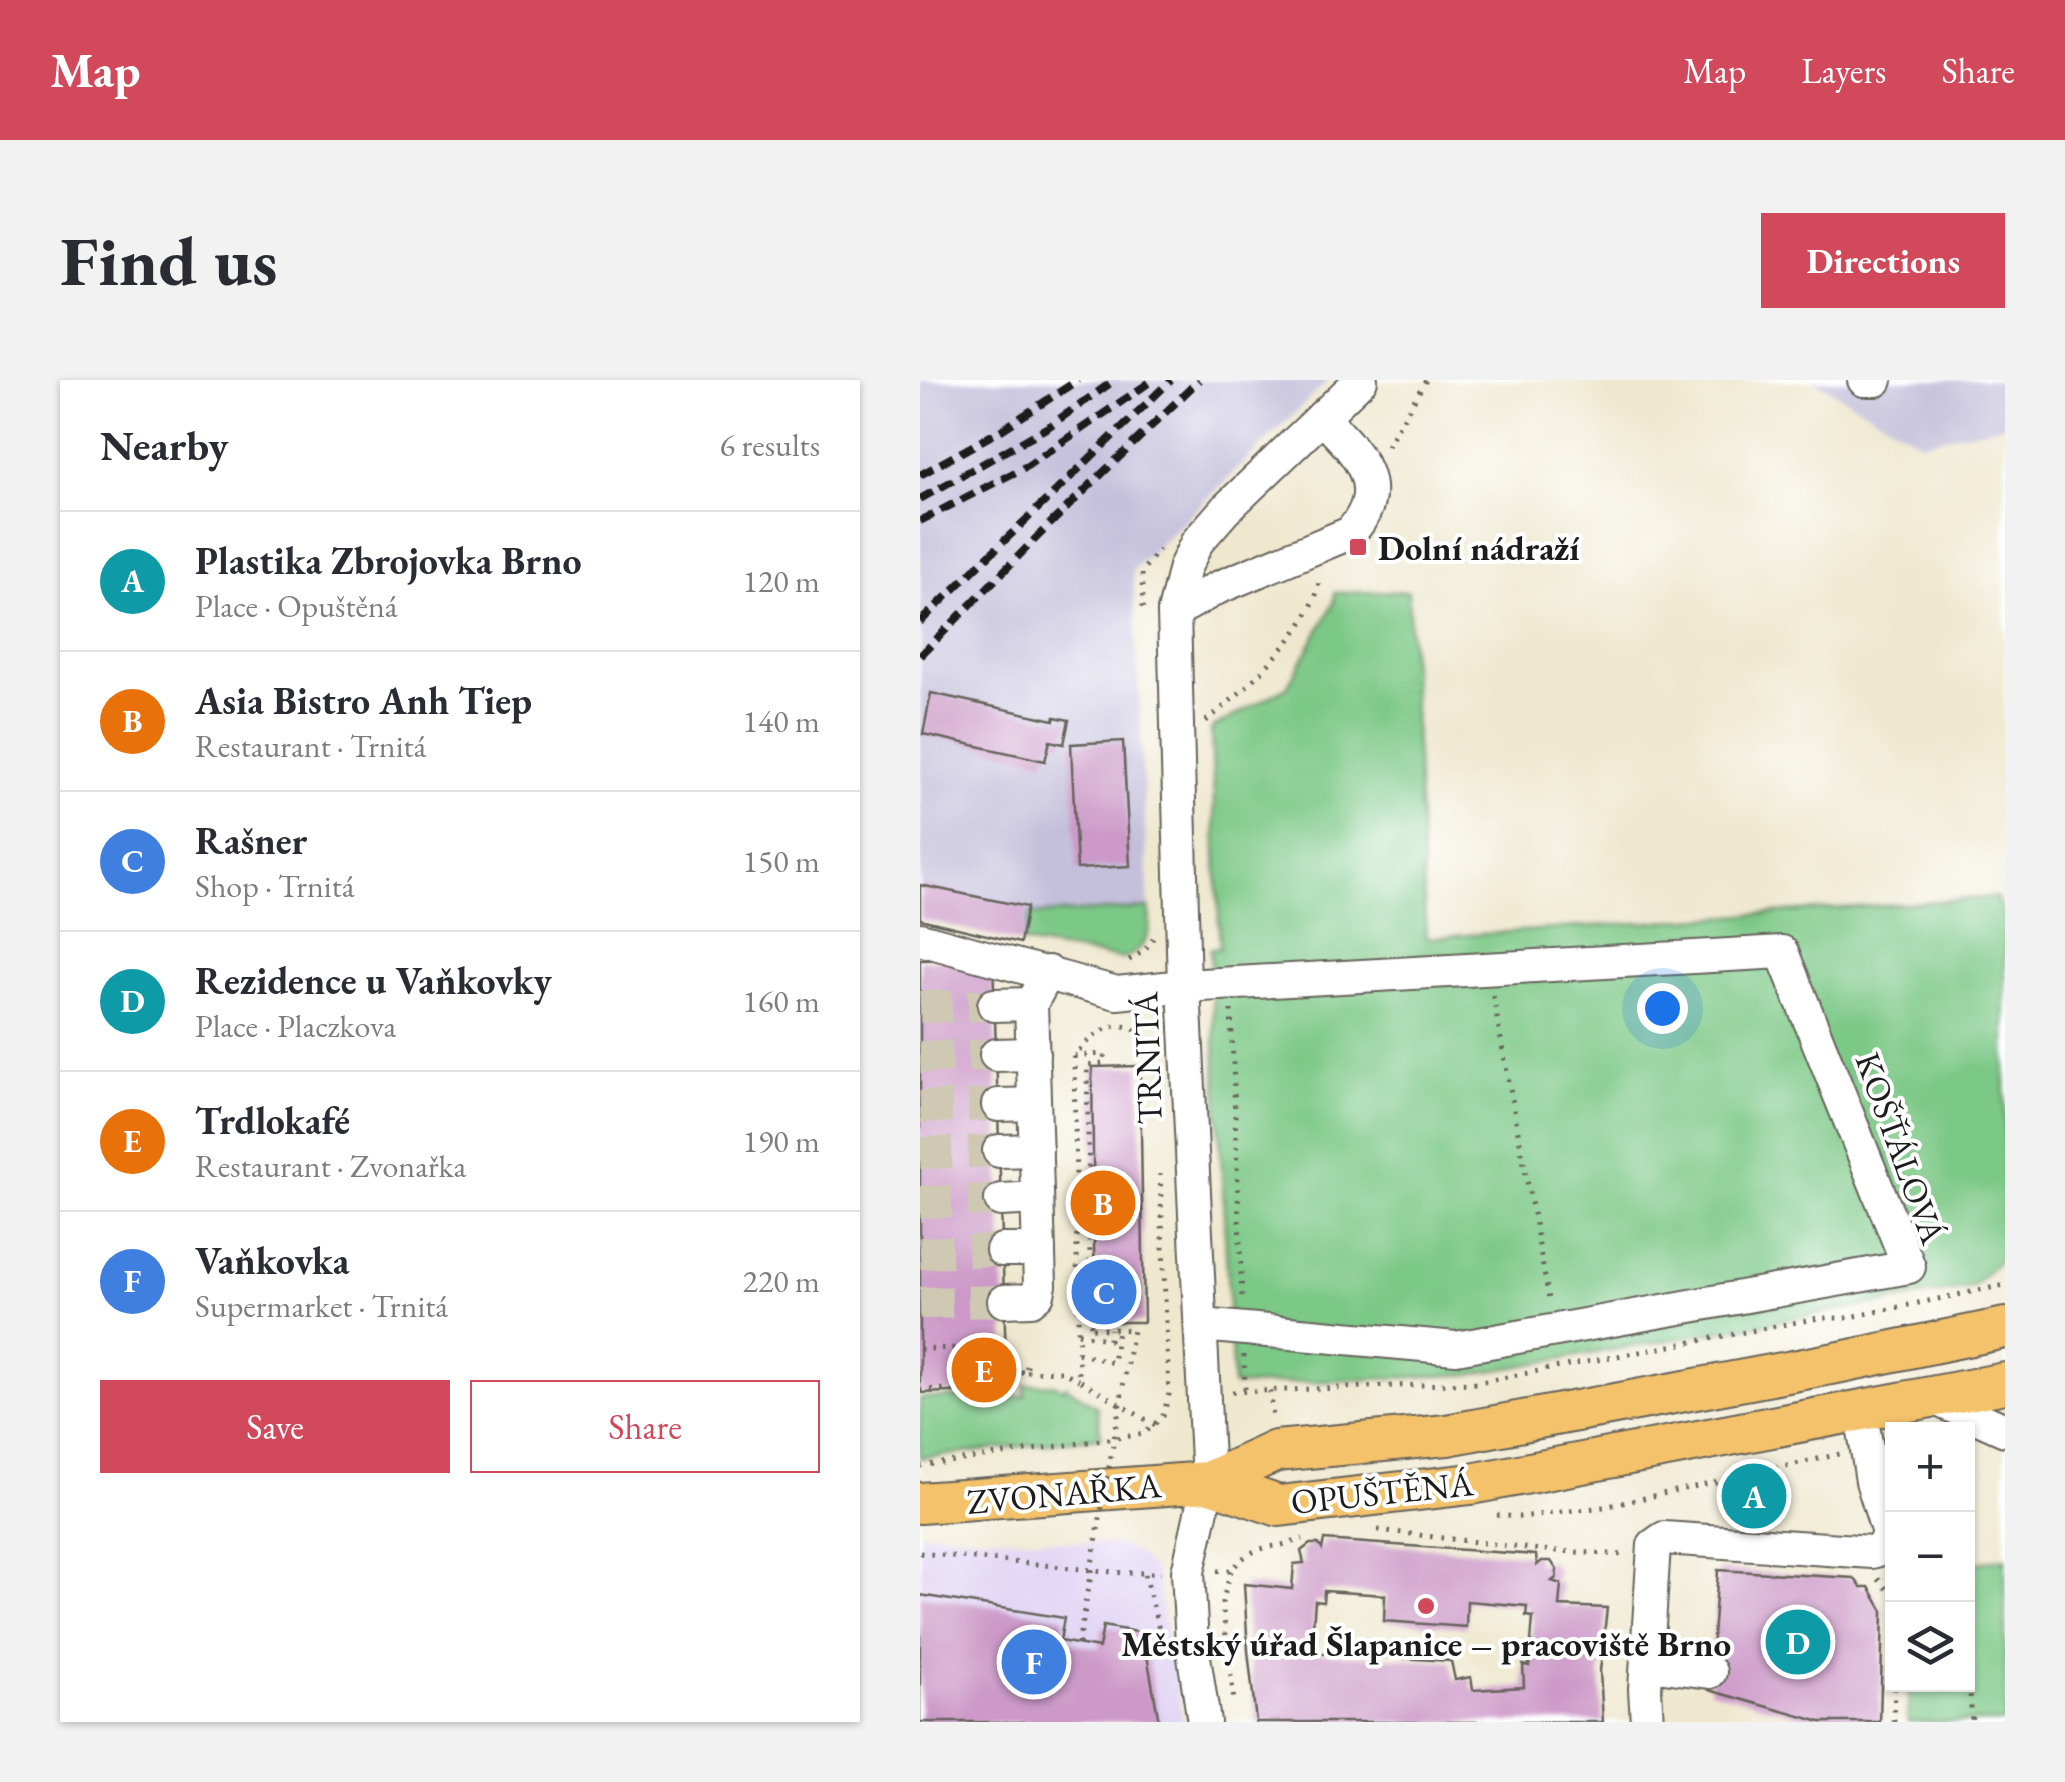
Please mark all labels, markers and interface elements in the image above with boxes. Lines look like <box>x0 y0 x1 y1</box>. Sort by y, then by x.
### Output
text: Map <box>50 39 141 101</box>
text: Map <box>1683 48 1746 93</box>
text: Layers <box>1801 48 1886 93</box>
text: Share <box>1941 48 2015 93</box>
button: Directions <box>1761 213 2005 308</box>
text: Find us <box>60 215 278 306</box>
text: Nearby <box>100 418 229 473</box>
text: 6 results <box>720 424 820 466</box>
place label: Dolní nádraží <box>1378 525 1580 570</box>
text: Plastika Zbrojovka Brno <box>195 536 582 585</box>
marker: Dolní nádraží <box>1347 536 1369 558</box>
text: A <box>121 560 144 602</box>
text: 120 m <box>743 560 820 602</box>
text: Place · Opuštěná <box>195 585 398 627</box>
text: Asia Bistro Anh Tiep <box>195 676 532 725</box>
text: B <box>122 700 143 742</box>
text: 140 m <box>743 700 820 742</box>
text: Restaurant · Trnitá <box>195 725 426 767</box>
text: Rašner <box>195 816 307 865</box>
text: C <box>121 840 144 882</box>
text: 150 m <box>743 840 820 882</box>
text: Shop · Trnitá <box>195 865 355 907</box>
text: Rezidence u Vaňkovky <box>195 956 552 1005</box>
text: D <box>120 980 145 1022</box>
text: 160 m <box>743 980 820 1022</box>
your location <box>1637 983 1688 1034</box>
street label: TRNITÁ <box>1122 990 1172 1125</box>
text: Place · Placzkova <box>195 1005 396 1047</box>
street label: KOŠŤÁLOVÁ <box>1846 1046 1957 1251</box>
text: Trdlokafé <box>195 1096 350 1145</box>
text: E <box>123 1120 142 1162</box>
text: 190 m <box>743 1120 820 1162</box>
text: Restaurant · Zvonařka <box>195 1145 466 1187</box>
pin: B <box>1070 1166 1136 1240</box>
text: Vaňkovka <box>195 1236 350 1285</box>
pin: C <box>1072 1254 1136 1330</box>
text: F <box>124 1260 141 1302</box>
text: 220 m <box>743 1260 820 1302</box>
text: Supermarket · Trnitá <box>195 1285 448 1327</box>
pin: E <box>952 1332 1016 1408</box>
button: Save <box>100 1380 450 1473</box>
button: Share <box>470 1380 820 1473</box>
map controls <box>1885 1422 1975 1692</box>
button: + <box>1885 1422 1975 1512</box>
pin: A <box>1722 1458 1786 1534</box>
street label: OPUŠTĚNÁ <box>1289 1460 1476 1524</box>
street label: ZVONAŘKA <box>965 1462 1164 1524</box>
button: − <box>1885 1512 1975 1602</box>
marker: Městský úřad Šlapanice – pracoviště Brno <box>1415 1595 1437 1617</box>
button: layers <box>1885 1602 1975 1692</box>
pin: D <box>1766 1604 1830 1680</box>
place label: Městský úřad Šlapanice – pracoviště Brno <box>1121 1621 1731 1666</box>
pin: F <box>1002 1624 1066 1700</box>

